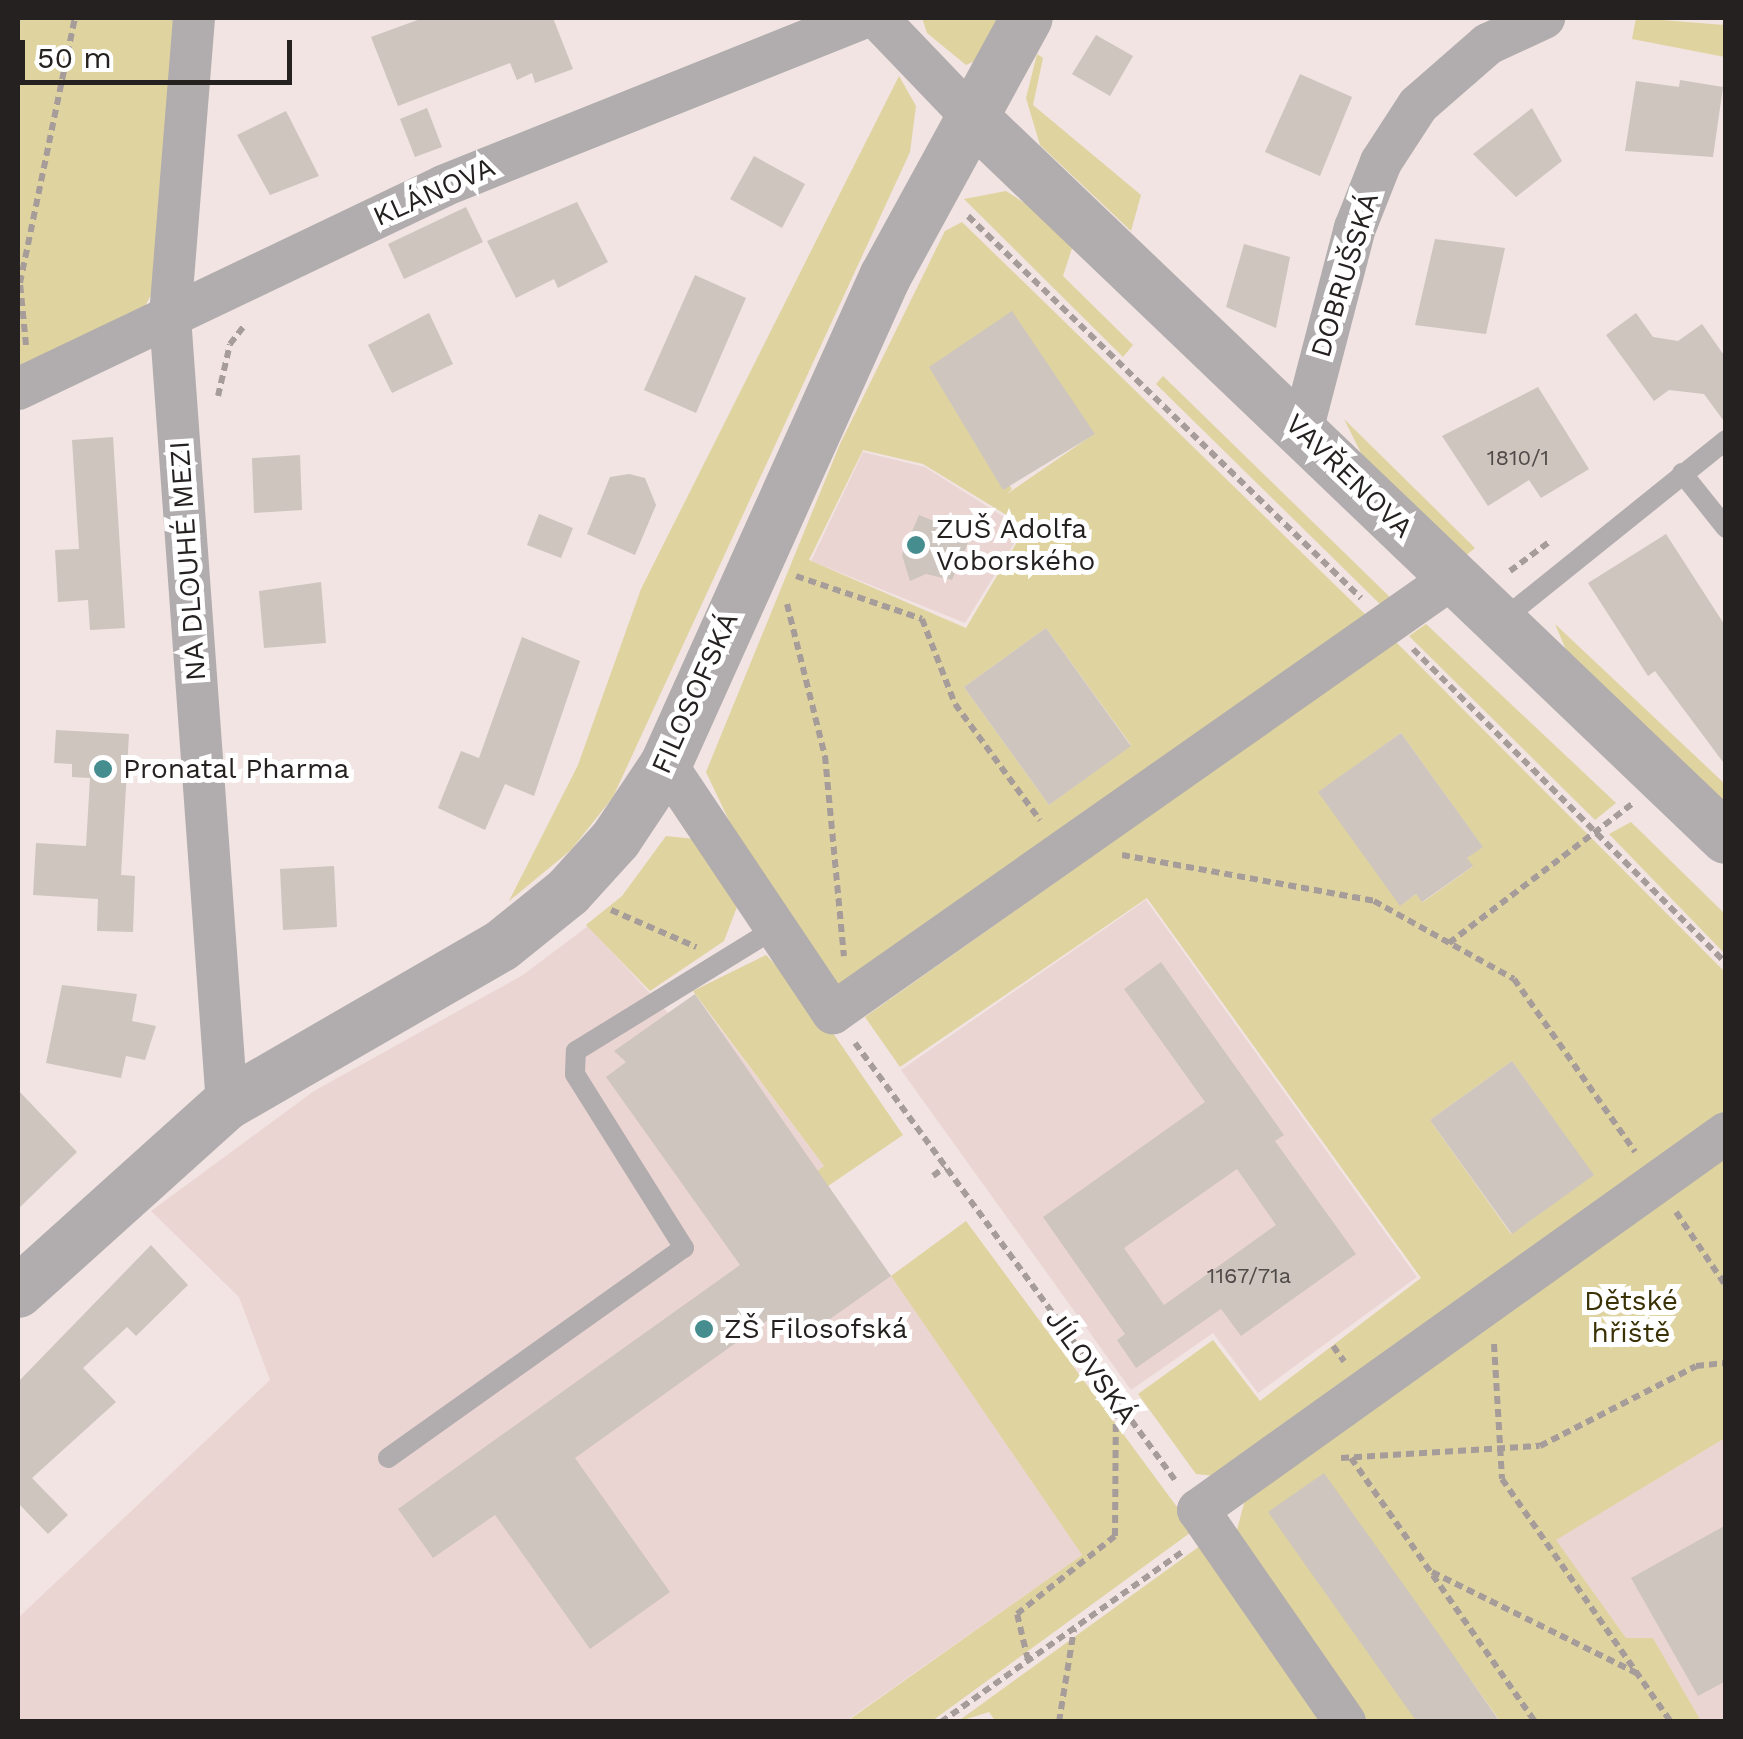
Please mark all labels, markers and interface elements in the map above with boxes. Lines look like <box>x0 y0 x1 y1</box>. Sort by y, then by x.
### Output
scale bar <box>25 20 298 82</box>
text: 50 m <box>37 40 112 75</box>
street label: KLÁNOVA <box>368 150 500 234</box>
street label: DOBRUŠSKÁ <box>1304 189 1386 361</box>
street label: VAVŘENOVA <box>1278 407 1420 545</box>
street label: NA DLOUHÉ MEZI <box>163 439 213 683</box>
house number: 1810/1 <box>1487 445 1549 471</box>
place label: ZUŠ Adolfa Voborského <box>936 512 1095 578</box>
marker: ZUŠ Adolfa Voborského <box>905 534 927 556</box>
street label: FILOSOFSKÁ <box>644 607 746 779</box>
place label: Pronatal Pharma <box>123 752 350 786</box>
marker: Pronatal Pharma <box>92 758 114 780</box>
house number: 1167/71a <box>1207 1263 1291 1289</box>
park label: Dětské hřiště <box>1584 1284 1678 1350</box>
street label: JÍLOVSKÁ <box>1038 1303 1144 1431</box>
place label: ZŠ Filosofská <box>724 1312 908 1346</box>
marker: ZŠ Filosofská <box>693 1318 715 1340</box>

